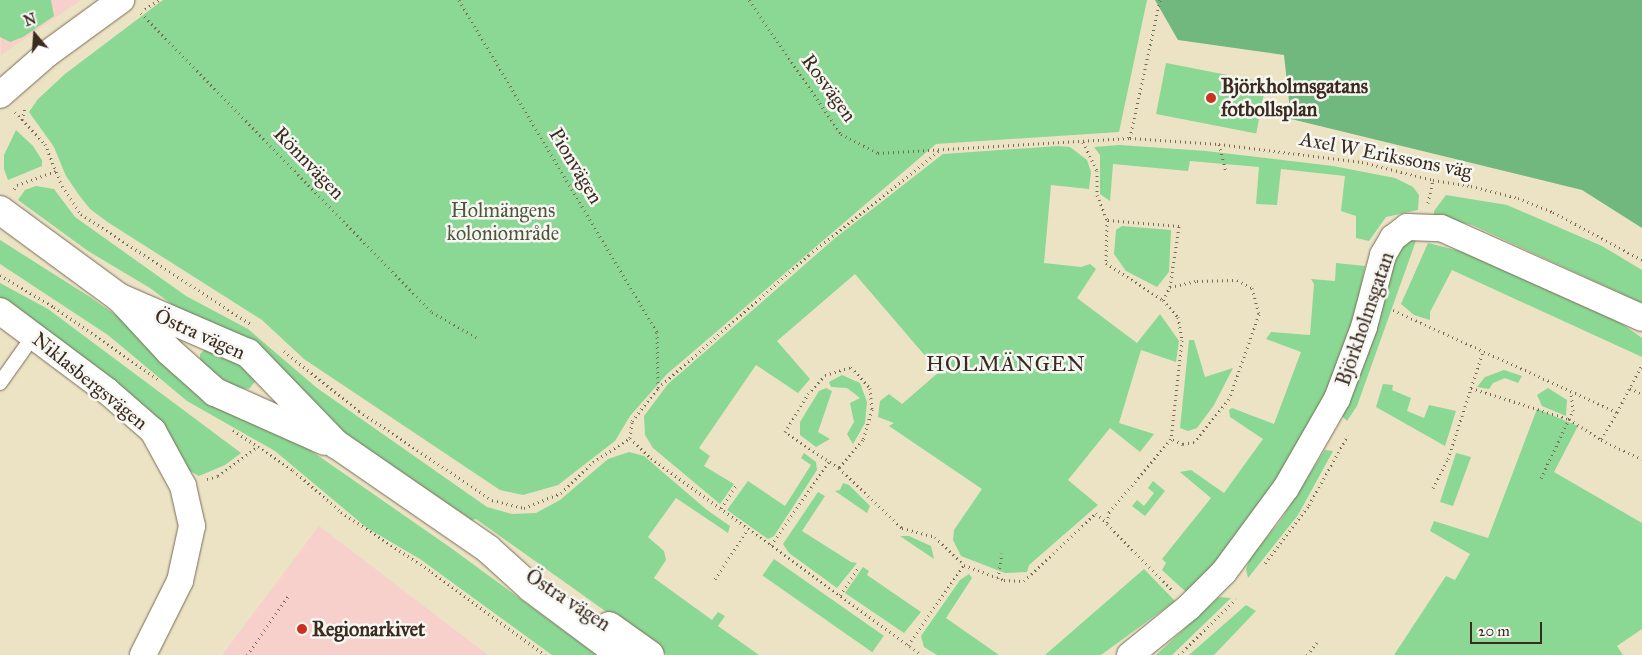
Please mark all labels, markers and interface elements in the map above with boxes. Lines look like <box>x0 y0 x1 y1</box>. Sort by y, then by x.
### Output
north arrow <box>10 10 60 60</box>
text: N <box>22 10 38 30</box>
street label: Rosvägen <box>796 49 862 127</box>
place label: Björkholmsgatans fotbollsplan <box>1221 74 1368 121</box>
marker: Björkholmsgatans fotbollsplan <box>1205 92 1217 104</box>
street label: Rönnvägen <box>268 122 350 204</box>
street label: Pionvägen <box>544 124 608 208</box>
street label: Axel W Erikssons väg <box>1298 127 1474 183</box>
park label: Holmängens koloniområde <box>447 199 559 246</box>
street label: Björkholmsgatan <box>1331 249 1399 389</box>
street label: Östra vägen <box>151 303 249 365</box>
street label: Niklasbergsvägen <box>27 327 153 435</box>
district label: HOLMÄNGEN <box>925 351 1087 377</box>
street label: Östra vägen <box>521 564 615 636</box>
scale bar <box>1472 612 1544 644</box>
place label: Regionarkivet <box>312 617 425 641</box>
text: 20 m <box>1478 622 1510 640</box>
marker: Regionarkivet <box>296 623 308 635</box>

